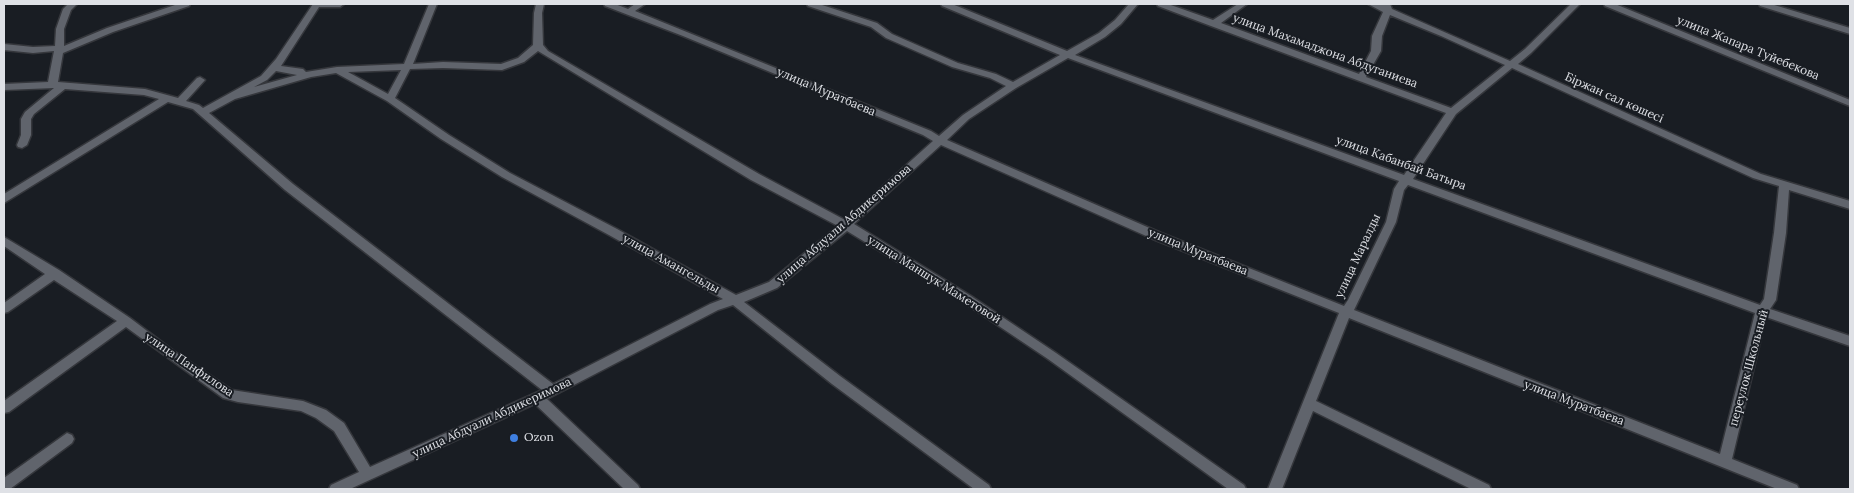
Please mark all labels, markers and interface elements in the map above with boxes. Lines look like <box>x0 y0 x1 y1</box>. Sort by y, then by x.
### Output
street label: улица Махамаджона Абдуганиева <box>1231 11 1419 91</box>
street label: улица Жапара Туйебекова <box>1675 13 1821 83</box>
street label: улица Муратбаева <box>774 65 878 119</box>
street label: Біржан сал көшесі <box>1562 70 1666 126</box>
street label: улица Кабанбай Батыра <box>1334 133 1468 193</box>
street label: улица Абдуали Абдикеримова <box>774 162 914 286</box>
street label: улица Маралды <box>1332 212 1384 300</box>
street label: улица Муратбаева <box>1146 225 1250 279</box>
street label: улица Амангельды <box>620 231 722 297</box>
street label: улица Маншук Маметовой <box>865 233 1003 327</box>
street label: переулок Школьный <box>1727 308 1771 428</box>
street label: улица Панфилова <box>142 330 236 400</box>
street label: улица Абдуали Абдикеримова <box>410 375 574 461</box>
street label: улица Муратбаева <box>1522 377 1626 429</box>
place label: Ozon <box>524 431 554 445</box>
marker: Ozon <box>508 432 520 444</box>

